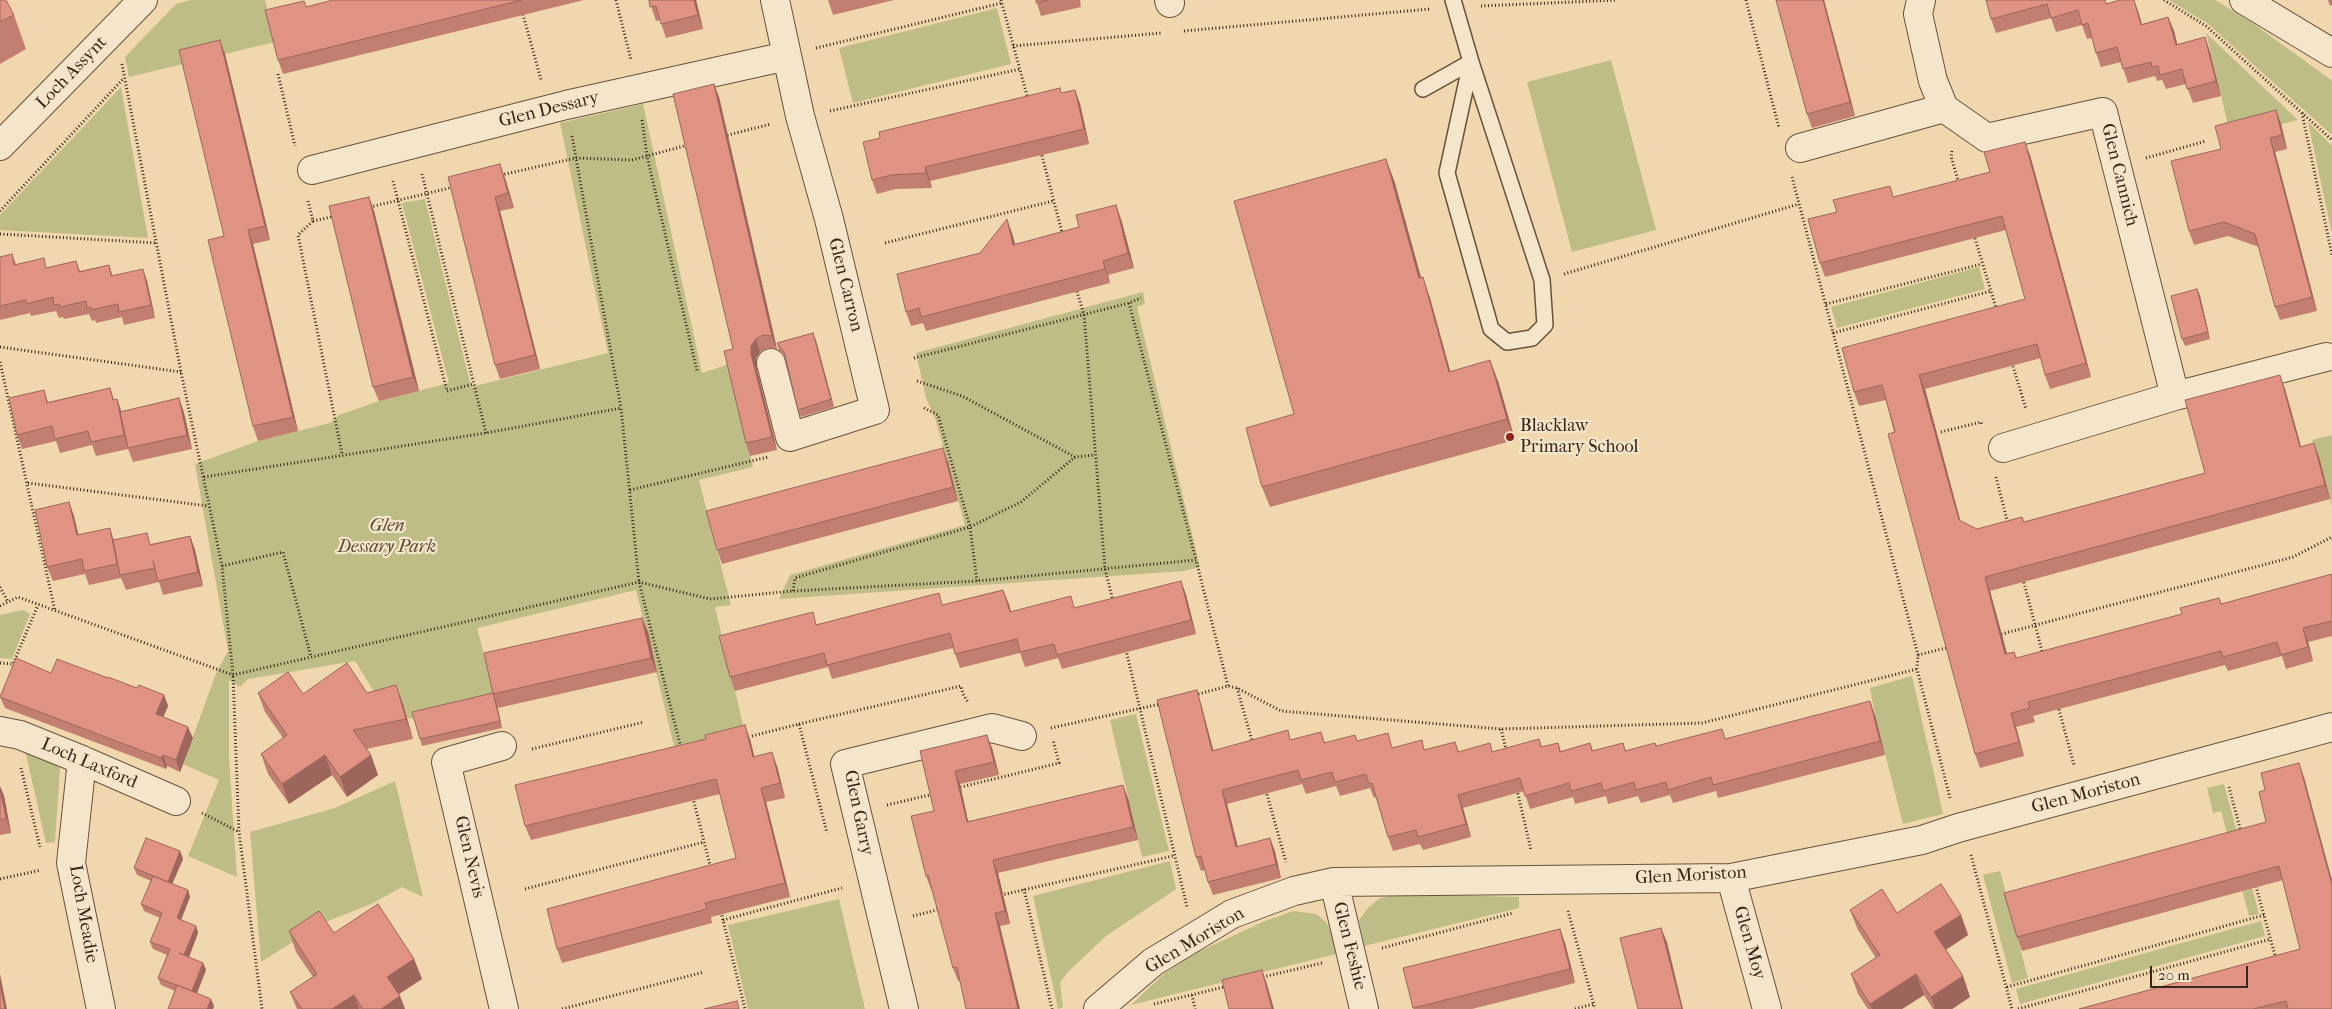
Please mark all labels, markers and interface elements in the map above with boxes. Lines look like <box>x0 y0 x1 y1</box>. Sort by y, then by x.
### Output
street label: Loch Assynt <box>32 32 112 114</box>
street label: Glen Dessary <box>497 87 601 133</box>
street label: Glen Cannich <box>2096 121 2142 229</box>
street label: Glen Carron <box>823 236 867 334</box>
place label: Blacklaw Primary School <box>1520 416 1638 458</box>
marker: Blacklaw Primary School <box>1504 431 1516 443</box>
park label: Glen Dessary Park <box>338 516 436 558</box>
street label: Loch Laxford <box>38 734 140 794</box>
street label: Glen Garry <box>838 768 878 858</box>
street label: Glen Moriston <box>2029 769 2143 819</box>
street label: Glen Nevis <box>449 814 489 900</box>
street label: Glen Moriston <box>1635 862 1747 890</box>
street label: Loch Meadie <box>64 863 102 965</box>
street label: Glen Feshie <box>1328 900 1370 992</box>
street label: Glen Moriston <box>1142 903 1248 979</box>
street label: Glen Moy <box>1728 904 1770 982</box>
scale bar <box>2152 956 2250 988</box>
text: 20 m <box>2158 966 2190 984</box>

